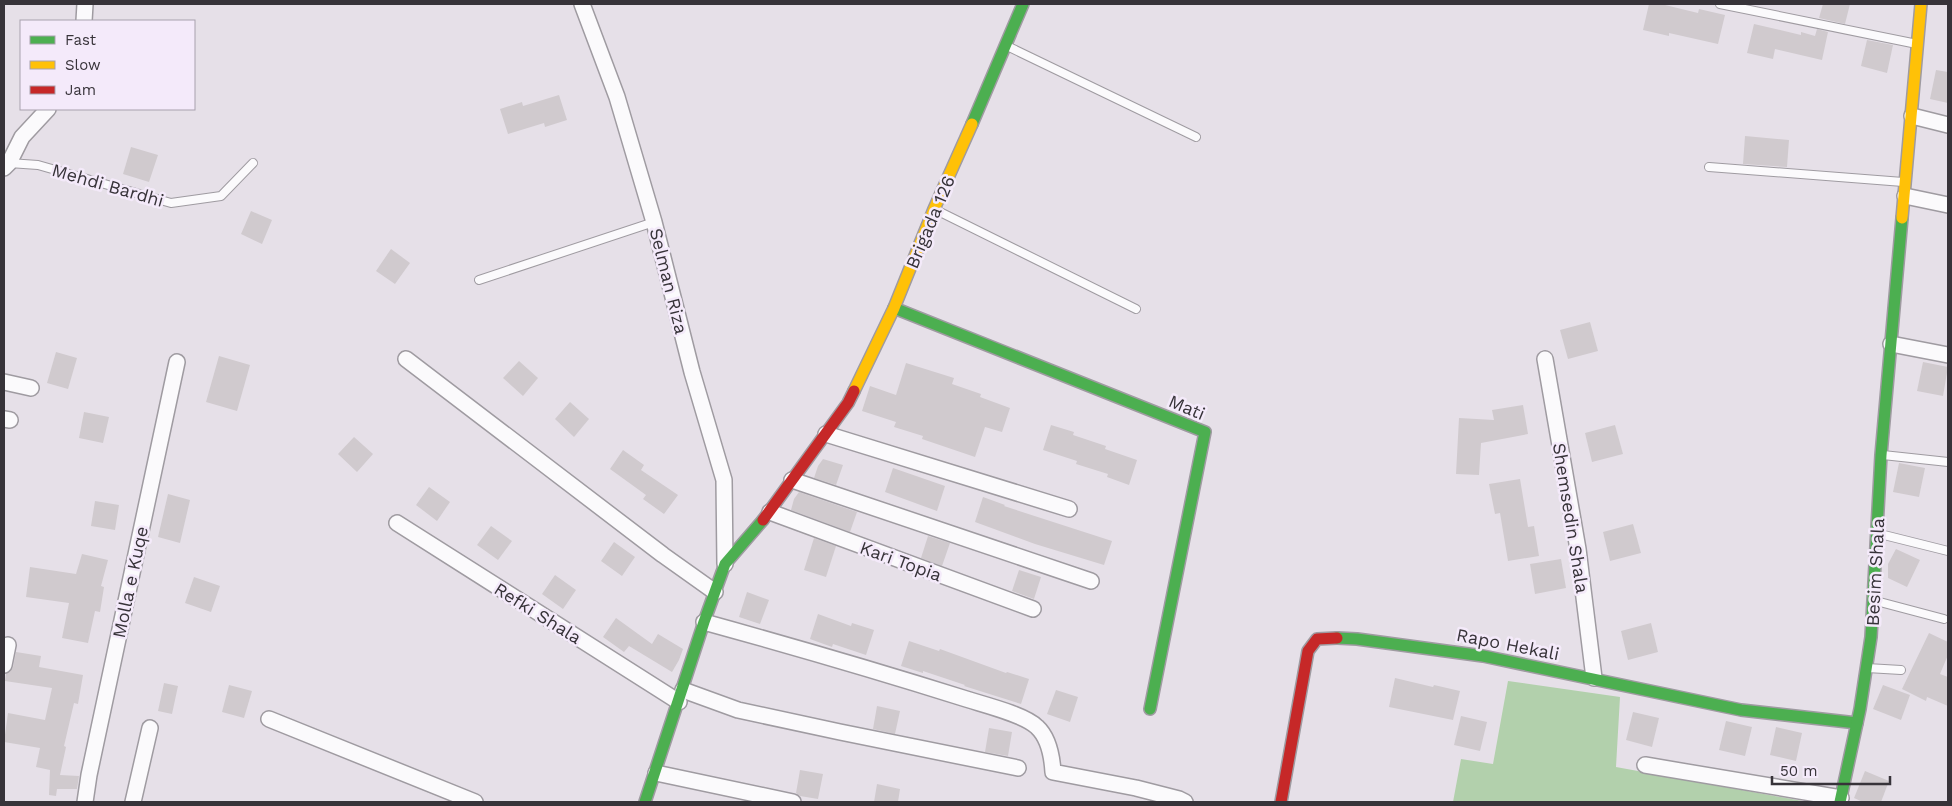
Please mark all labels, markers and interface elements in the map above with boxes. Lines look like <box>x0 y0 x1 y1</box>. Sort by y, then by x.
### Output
legend <box>20 20 195 110</box>
text: Fast <box>65 31 97 49</box>
text: Slow <box>65 56 101 74</box>
text: Jam <box>65 81 96 99</box>
street label: Mehdi Bardhi <box>50 159 166 211</box>
street label: Brigada 126 <box>901 172 959 272</box>
street label: Selman Riza <box>646 226 692 336</box>
street label: Mati <box>1166 390 1208 424</box>
street label: Shemsedin Shala <box>1549 441 1593 595</box>
street label: Besim Shala <box>1862 517 1888 627</box>
street label: Molla e Kuqe <box>108 524 152 640</box>
street label: Kari Topia <box>857 537 945 585</box>
street label: Refki Shala <box>491 578 585 648</box>
street label: Rapo Hekali <box>1455 624 1561 664</box>
scale bar <box>1772 754 1890 786</box>
text: 50 m <box>1780 762 1817 780</box>

